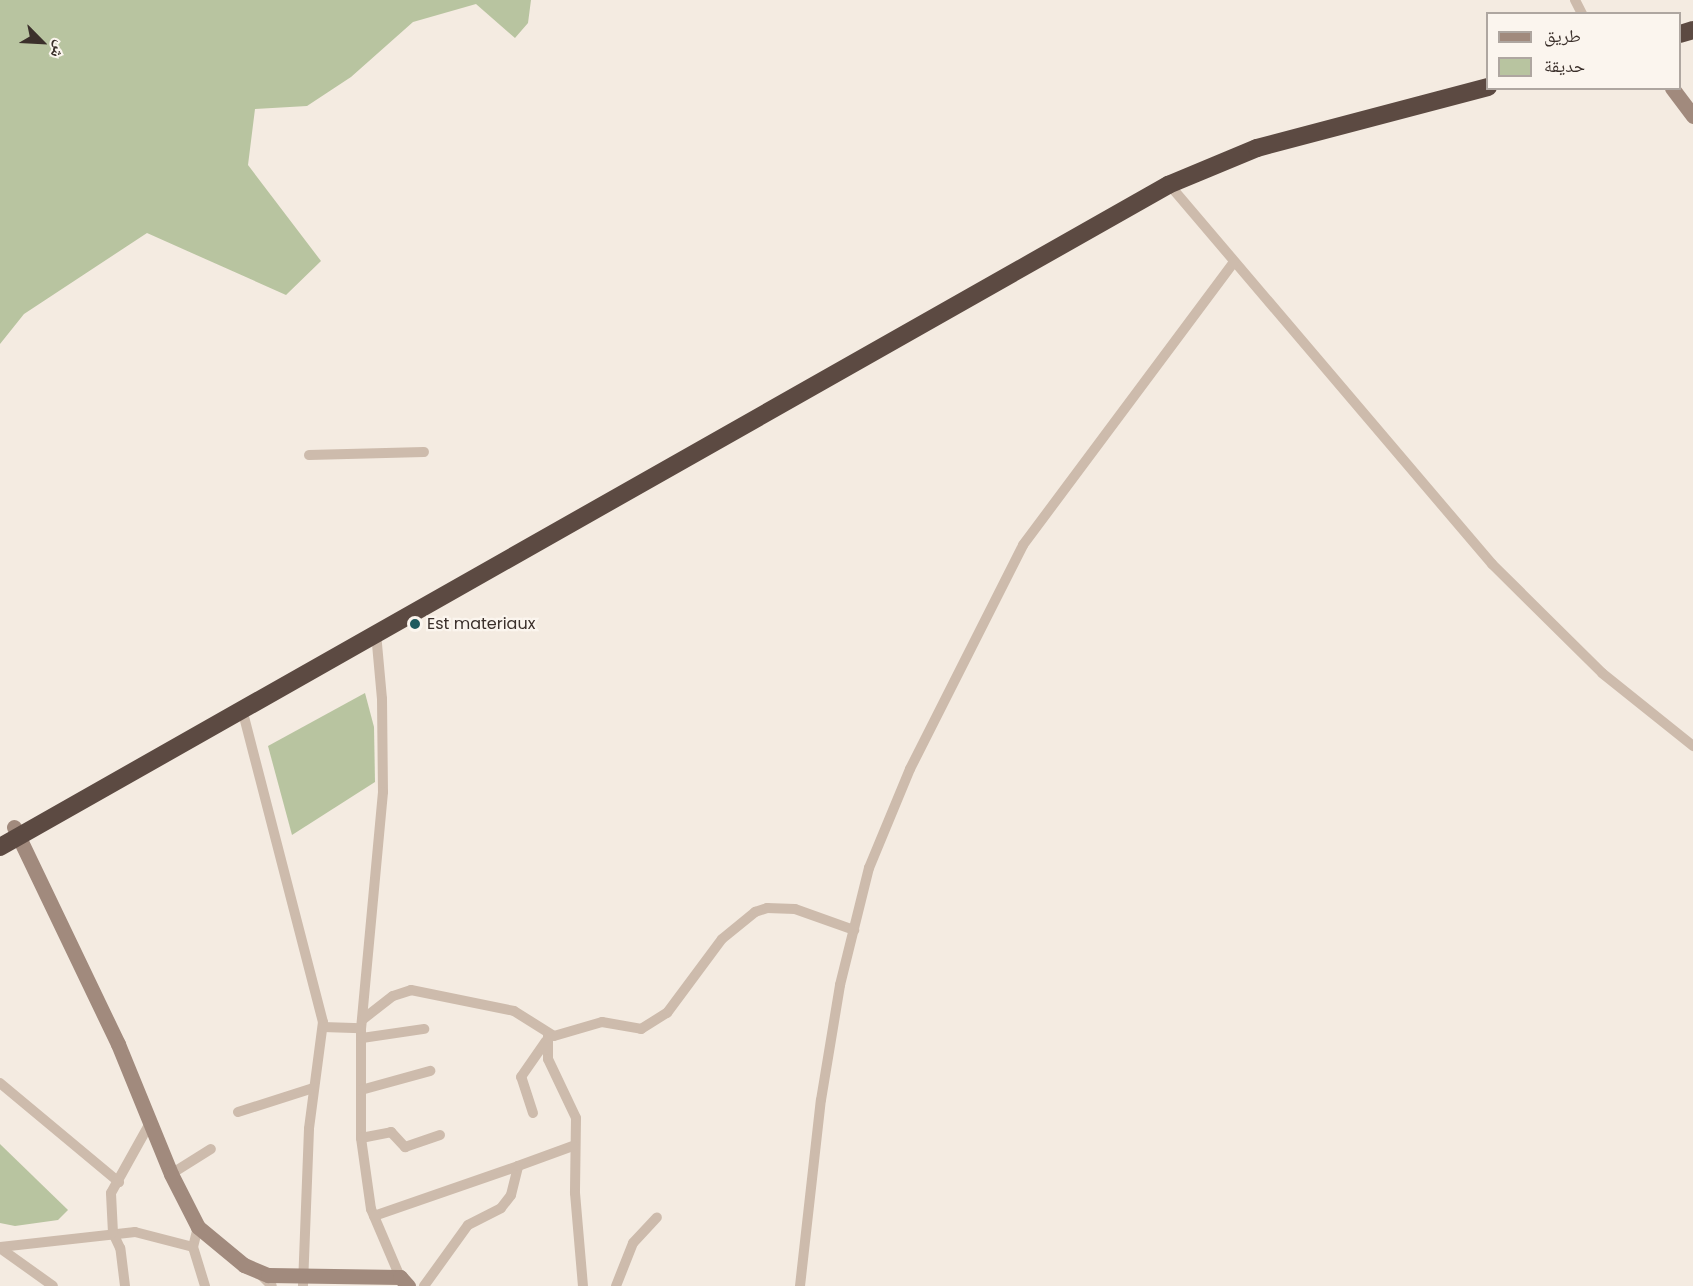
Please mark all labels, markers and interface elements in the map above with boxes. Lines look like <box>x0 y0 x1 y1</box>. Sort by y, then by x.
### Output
north arrow <box>12 12 72 72</box>
legend <box>1486 12 1681 90</box>
text: طريق <box>1544 23 1581 48</box>
text: ش <box>45 37 73 62</box>
text: حديقة <box>1544 53 1585 78</box>
place label: Est materiaux <box>427 614 535 634</box>
marker: Est materiaux <box>408 617 422 631</box>

